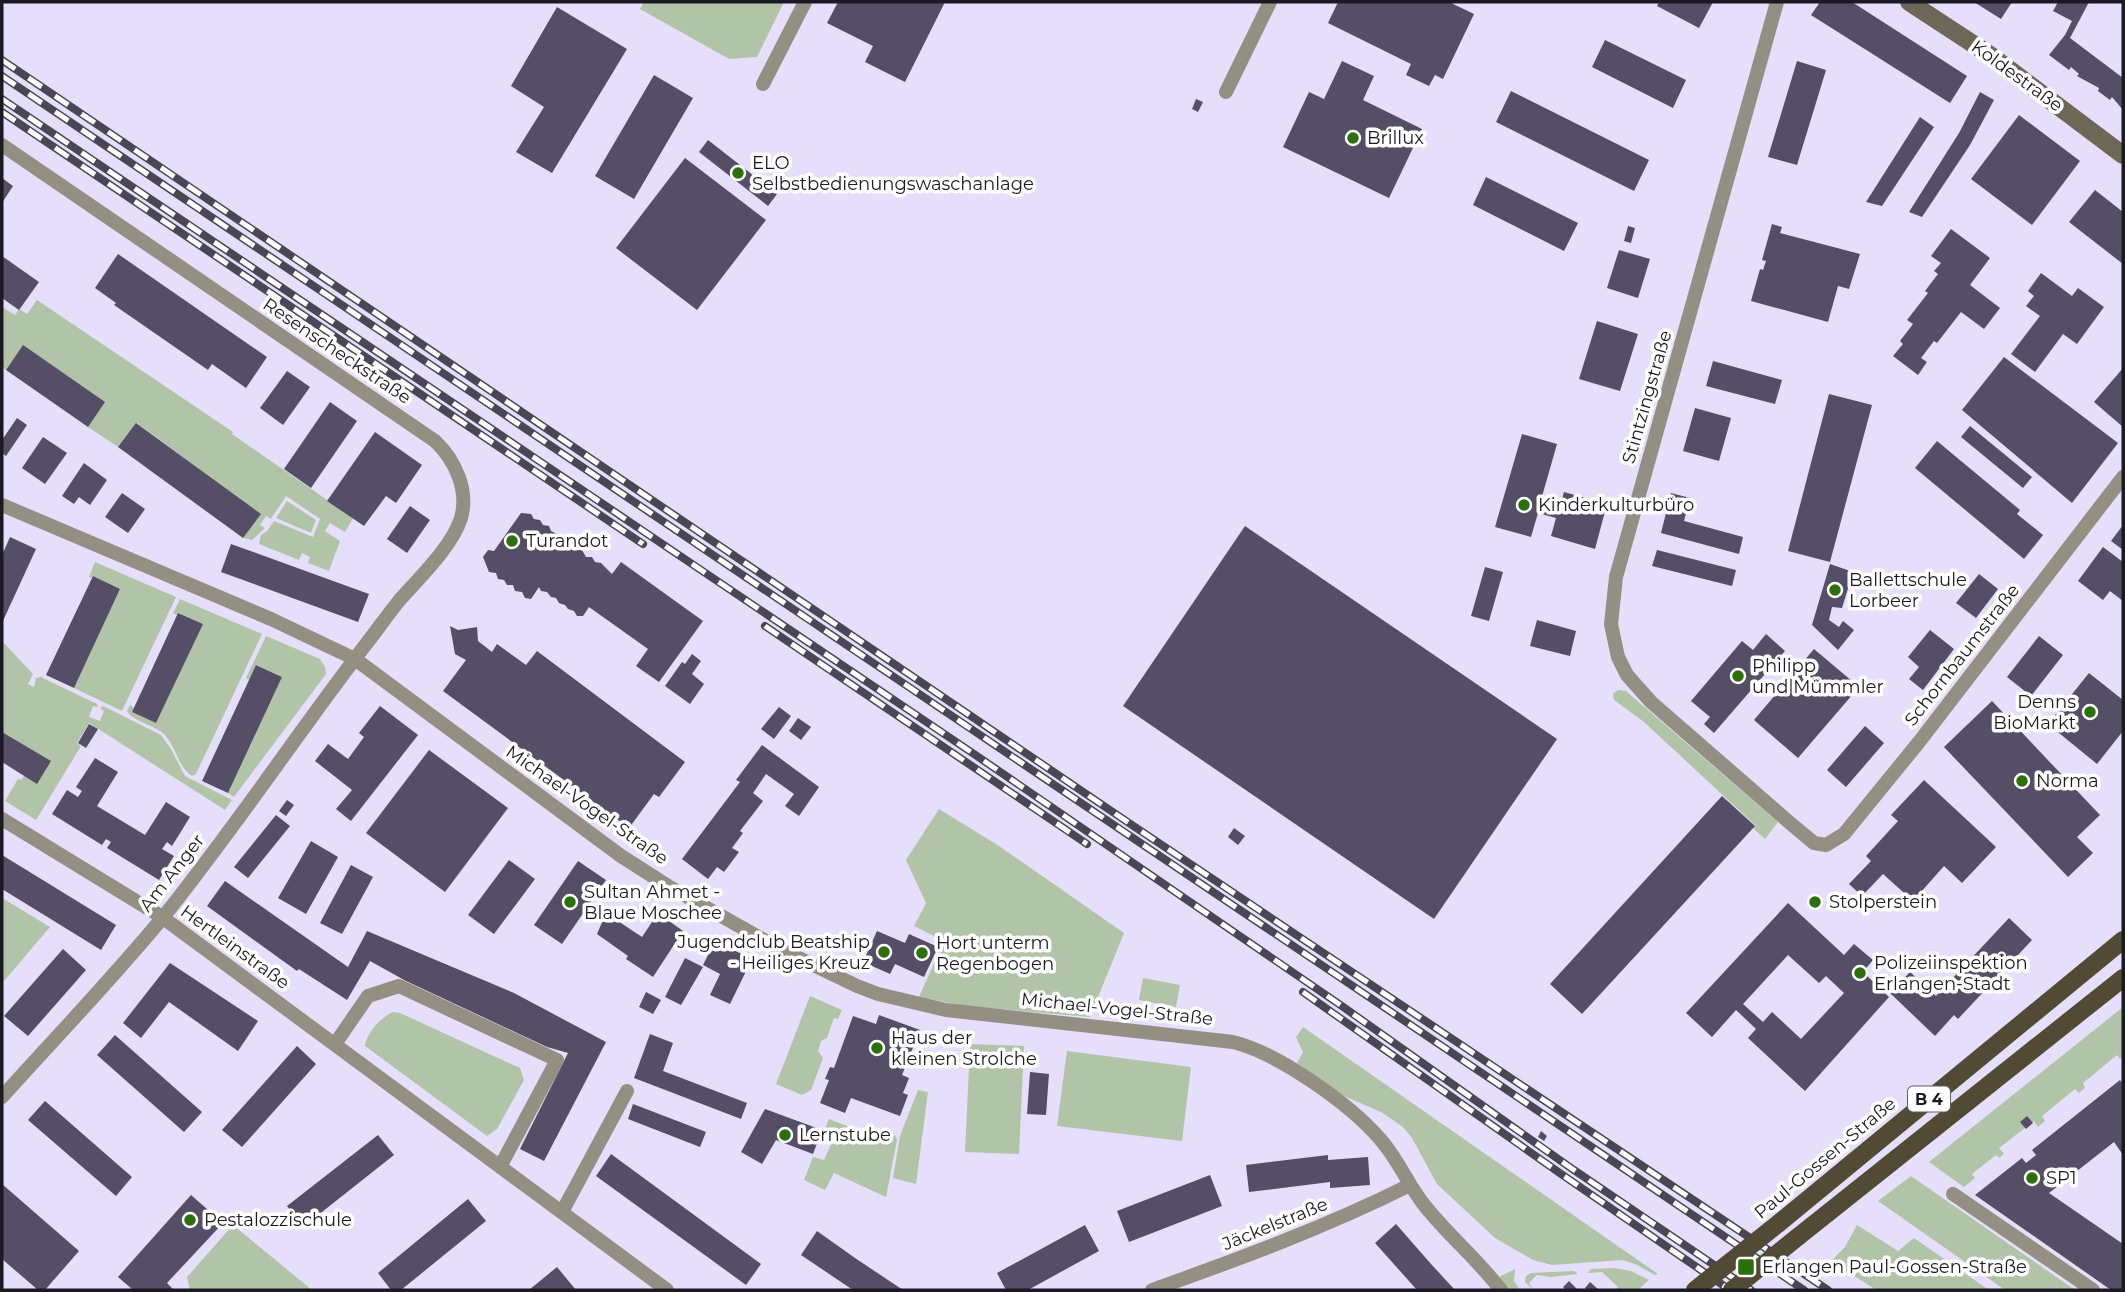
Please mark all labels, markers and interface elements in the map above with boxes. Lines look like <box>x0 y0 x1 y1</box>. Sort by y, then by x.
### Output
street label: Koldestraße <box>1967 35 2067 117</box>
place label: Brillux <box>1367 127 1424 149</box>
marker: Brillux <box>1345 130 1361 146</box>
place label: ELO Selbstbedienungswaschanlage <box>752 152 1034 195</box>
marker: ELO Selbstbedienungswaschanlage <box>730 165 746 181</box>
street label: Resenscheckstraße <box>259 293 415 409</box>
street label: Stintzingstraße <box>1617 328 1677 466</box>
place label: Kinderkulturbüro <box>1538 494 1694 516</box>
marker: Kinderkulturbüro <box>1516 497 1532 513</box>
place label: Turandot <box>526 530 608 552</box>
marker: Turandot <box>504 533 520 549</box>
place label: Ballettschule Lorbeer <box>1849 569 1967 612</box>
street label: Schornbaumstraße <box>1900 580 2024 730</box>
marker: Ballettschule Lorbeer <box>1827 582 1843 598</box>
place label: Philipp und Mümmler <box>1752 655 1884 698</box>
marker: Philipp und Mümmler <box>1730 668 1746 684</box>
place label: Denns BioMarkt <box>1993 691 2076 734</box>
marker: Denns BioMarkt <box>2082 704 2098 720</box>
street label: Michael-Vogel-Straße <box>502 741 672 869</box>
place label: Norma <box>2036 770 2099 792</box>
marker: Norma <box>2014 773 2030 789</box>
street label: Am Anger <box>135 830 209 916</box>
place label: Sultan Ahmet - Blaue Moschee <box>584 881 722 924</box>
place label: Stolperstein <box>1829 891 1937 913</box>
marker: Sultan Ahmet - Blaue Moschee <box>562 894 578 910</box>
marker: Stolperstein <box>1807 894 1823 910</box>
street label: Hertleinstraße <box>176 900 294 994</box>
place label: Jugendclub Beatship - Heiliges Kreuz <box>676 931 870 974</box>
place label: Hort unterm Regenbogen <box>936 932 1054 975</box>
marker: Jugendclub Beatship - Heiliges Kreuz <box>876 944 892 960</box>
marker: Hort unterm Regenbogen <box>914 945 930 961</box>
place label: Polizeiinspektion Erlangen-Stadt <box>1874 952 2028 995</box>
marker: Polizeiinspektion Erlangen-Stadt <box>1852 965 1868 981</box>
street label: Michael-Vogel-Straße <box>1020 988 1214 1030</box>
place label: Haus der kleinen Strolche <box>891 1027 1037 1070</box>
marker: Haus der kleinen Strolche <box>869 1040 885 1056</box>
road number: B 4 <box>1908 1086 1950 1112</box>
street label: Paul-Gossen-Straße <box>1750 1092 1900 1224</box>
place label: Lernstube <box>799 1124 891 1146</box>
marker: Lernstube <box>777 1127 793 1143</box>
place label: SP1 <box>2046 1167 2077 1189</box>
marker: SP1 <box>2024 1170 2040 1186</box>
street label: Jäckelstraße <box>1218 1193 1331 1256</box>
place label: Pestalozzischule <box>204 1209 352 1231</box>
marker: Pestalozzischule <box>182 1212 198 1228</box>
place label: Erlangen Paul-Gossen-Straße <box>1762 1256 2027 1278</box>
marker: Erlangen Paul-Gossen-Straße <box>1736 1257 1756 1277</box>

